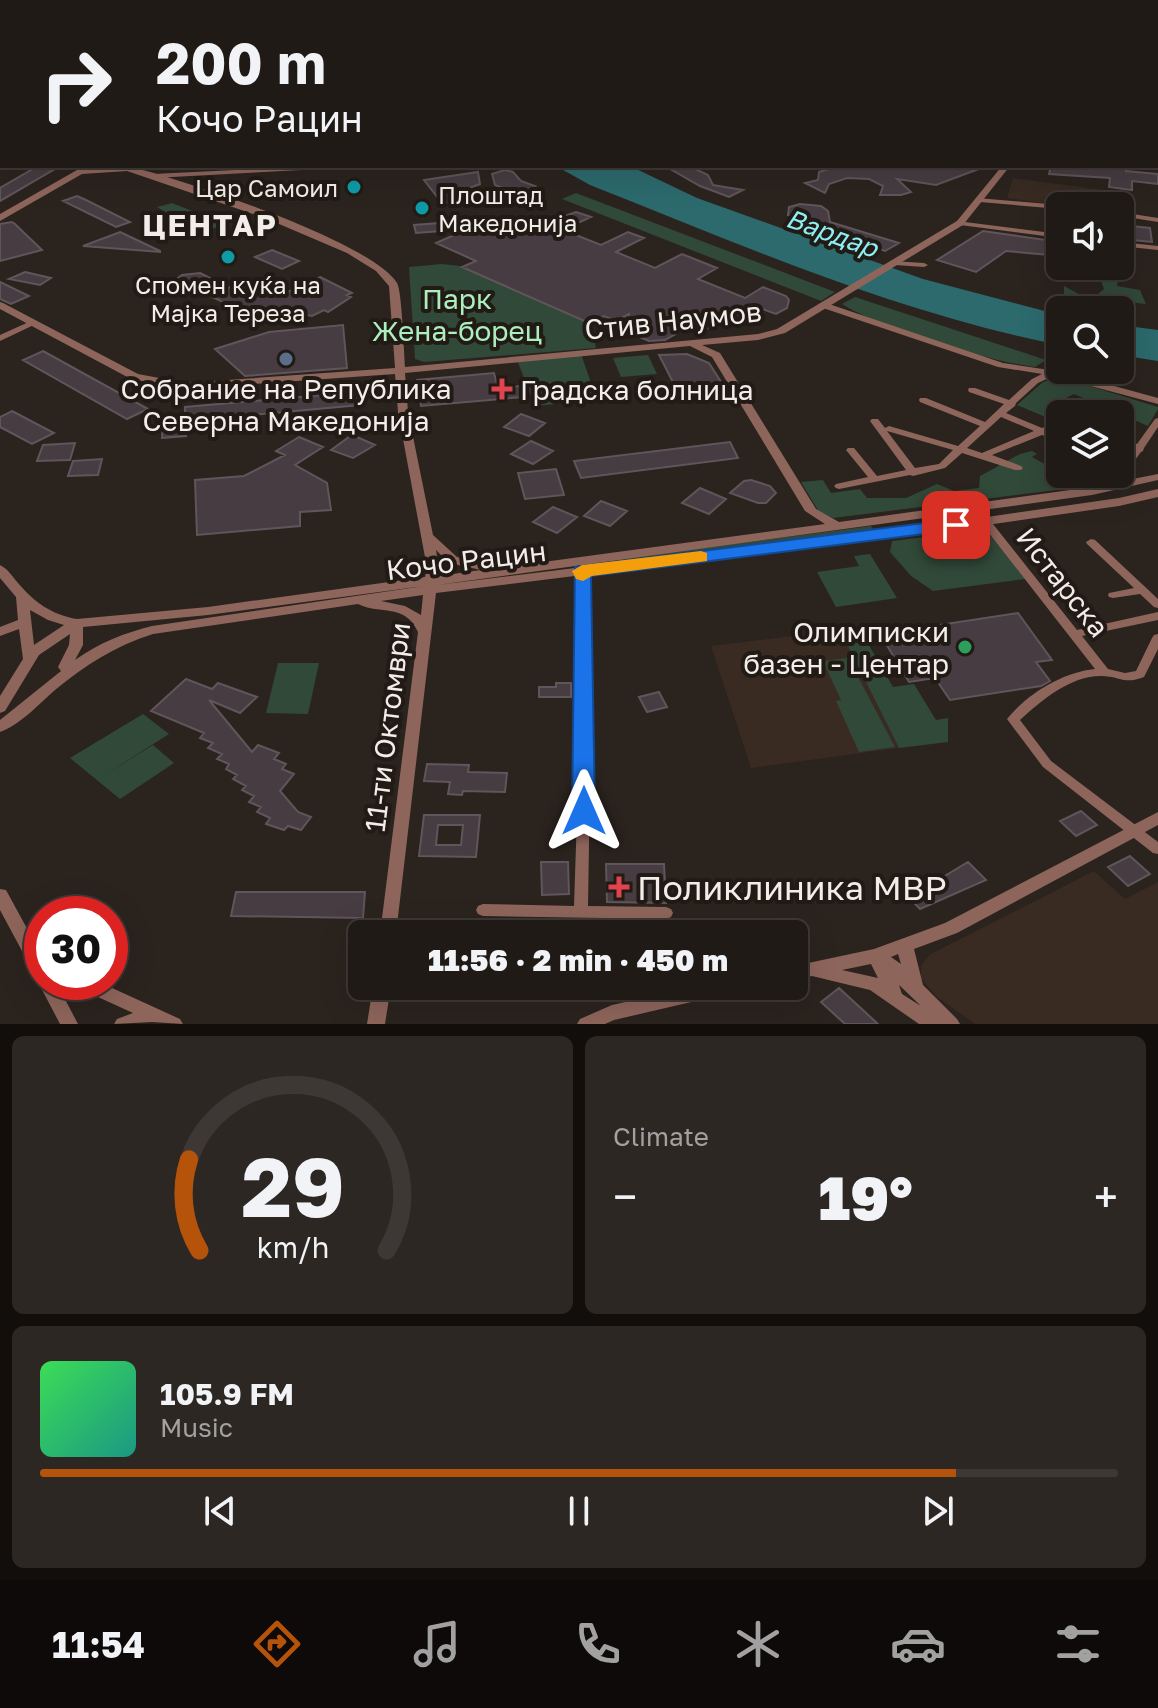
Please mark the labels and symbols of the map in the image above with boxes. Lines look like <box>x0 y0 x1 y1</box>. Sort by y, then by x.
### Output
place label: Цар Самоил <box>195 173 338 202</box>
marker: Цар Самоил <box>345 178 363 196</box>
place label: Плоштад Македонија <box>438 180 577 237</box>
marker: Плоштад Македонија <box>413 199 431 217</box>
water label: Вардар <box>782 202 884 264</box>
district label: ЦЕНТАР <box>142 207 278 243</box>
marker: Спомен куќа на Мајка Тереза <box>219 248 237 266</box>
place label: Спомен куќа на Мајка Тереза <box>135 270 321 327</box>
park label: Парк Жена-борец <box>372 282 542 347</box>
street label: Стив Наумов <box>583 294 763 346</box>
marker: Собрание на Република Северна Македонија <box>277 350 295 368</box>
place label: Собрание на Република Северна Македонија <box>120 372 452 437</box>
place label: Градска болница <box>520 373 754 406</box>
marker: Градска болница <box>491 378 513 400</box>
pin <box>922 491 990 559</box>
street label: Истарска <box>1010 521 1116 643</box>
street label: Кочо Рацин <box>384 534 548 586</box>
place label: Олимписки базен - Центар <box>743 615 949 680</box>
street label: 11-ти Октомври <box>358 620 416 834</box>
marker: Олимписки базен - Центар <box>956 638 974 656</box>
position arrow <box>542 769 626 853</box>
place label: Поликлиника МВР <box>637 867 947 907</box>
marker: Поликлиника МВР <box>608 876 630 898</box>
speed limit sign: 30 <box>24 896 128 1000</box>

